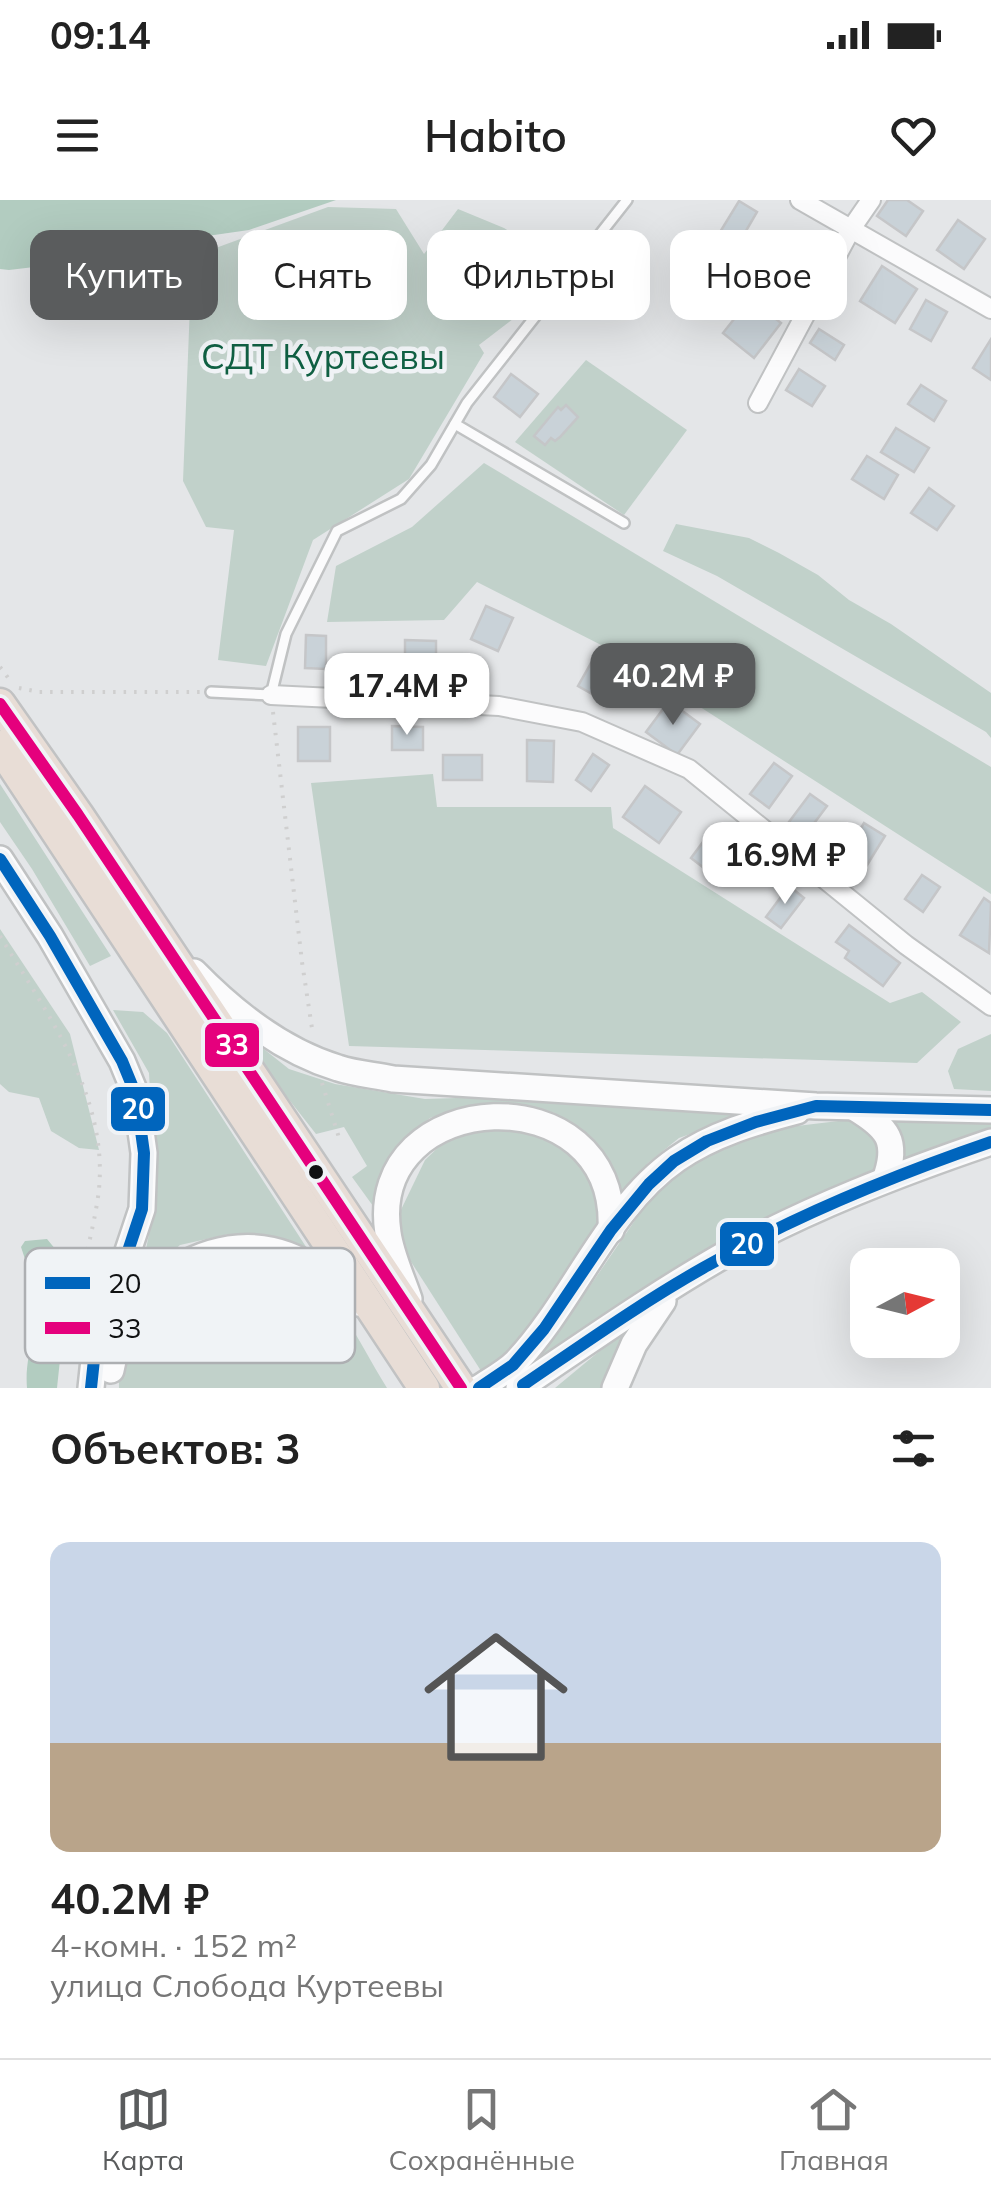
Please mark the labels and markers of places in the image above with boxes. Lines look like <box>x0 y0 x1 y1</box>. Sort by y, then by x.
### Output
pin: 40.2M ₽ <box>581 643 765 728</box>
pin: 17.4M ₽ <box>315 653 499 738</box>
pin: 16.9M ₽ <box>693 822 877 907</box>
unlabelled marker <box>306 1162 326 1182</box>

